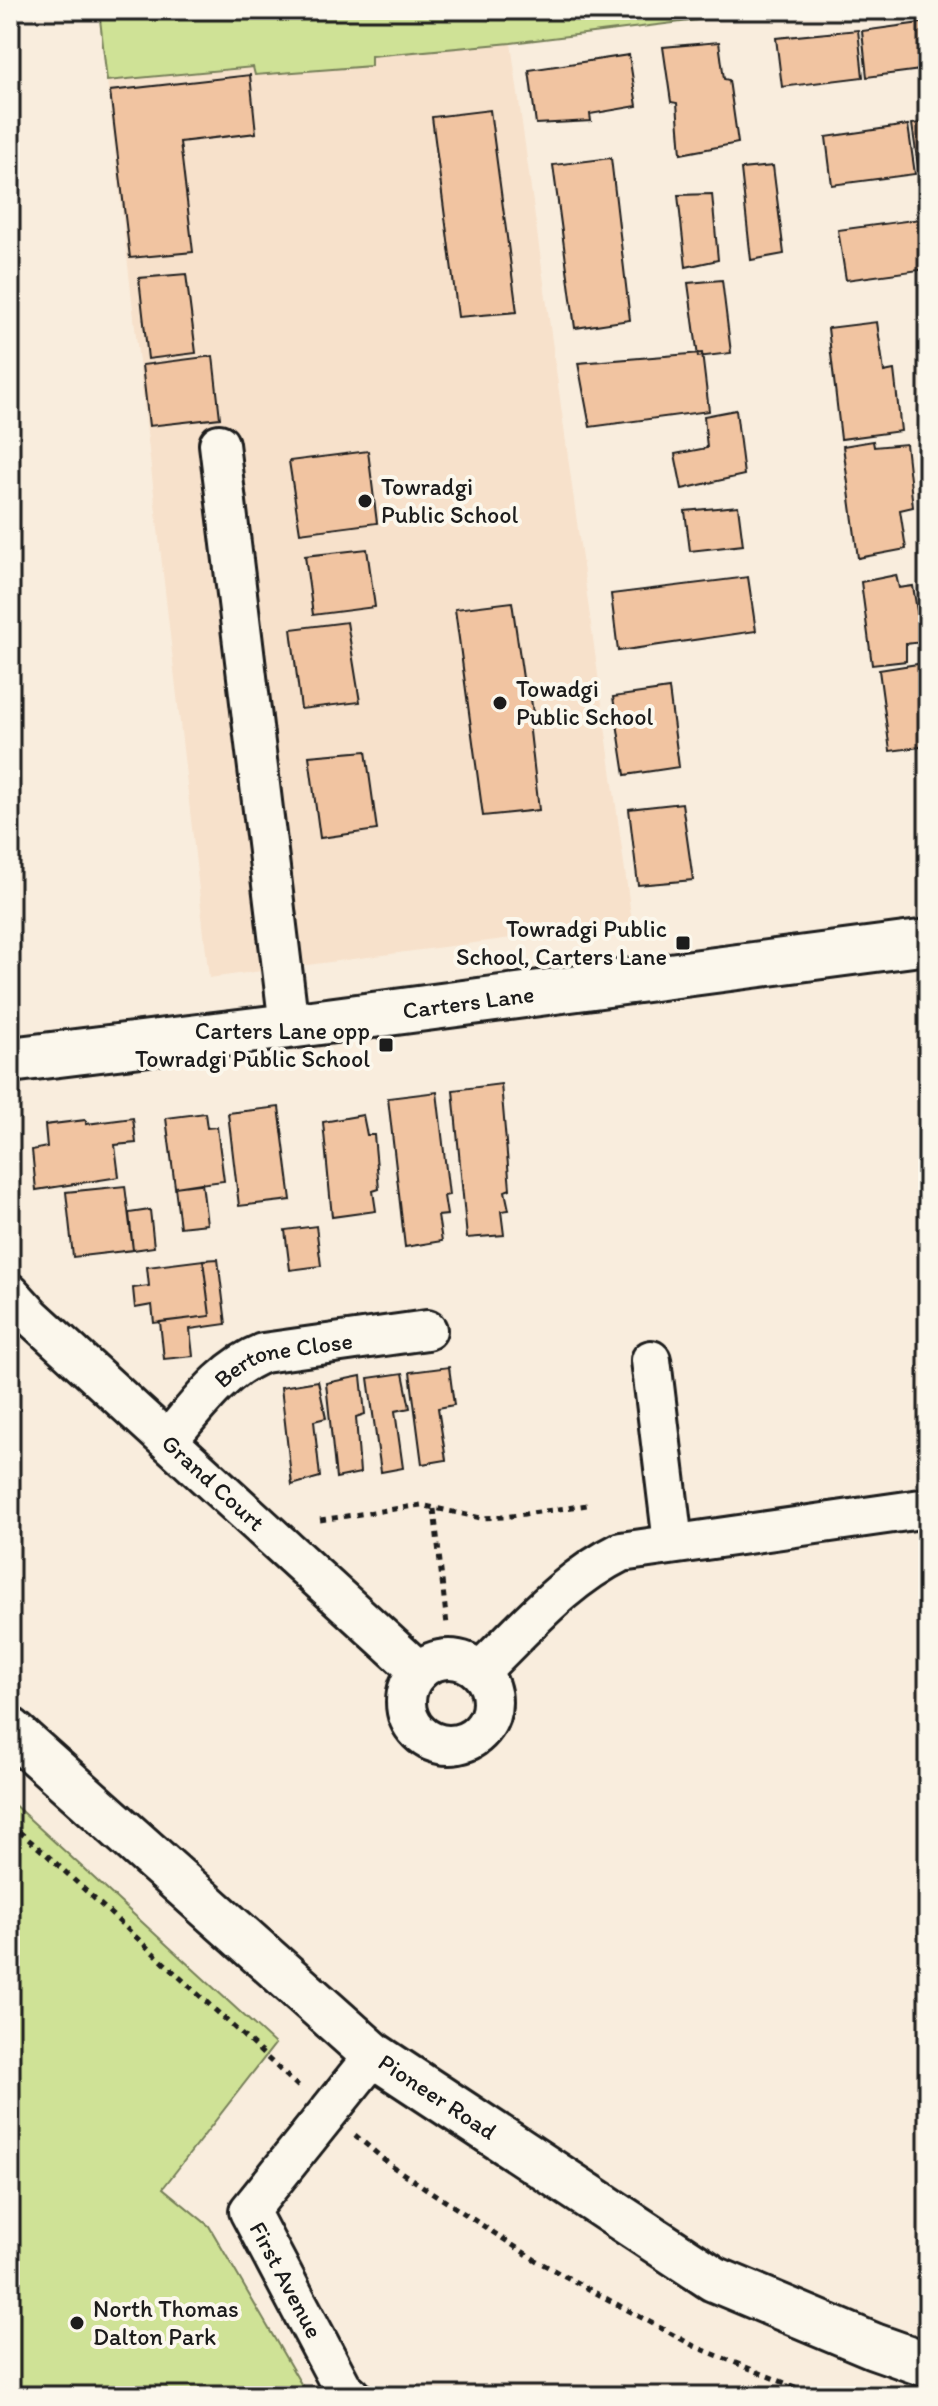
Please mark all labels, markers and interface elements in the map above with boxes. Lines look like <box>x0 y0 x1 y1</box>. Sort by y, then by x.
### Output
place label: Towradgi Public School <box>381 472 519 529</box>
marker: Towradgi Public School <box>356 492 374 510</box>
place label: Towadgi Public School <box>516 674 654 731</box>
marker: Towadgi Public School <box>491 694 509 712</box>
place label: Towradgi Public School, Carters Lane <box>456 914 667 971</box>
marker: Towradgi Public School, Carters Lane <box>674 934 692 952</box>
street label: Carters Lane <box>401 979 536 1025</box>
place label: Carters Lane opp Towradgi Public School <box>135 1016 370 1073</box>
marker: Carters Lane opp Towradgi Public School <box>377 1036 395 1054</box>
street label: Bertone Close <box>208 1326 354 1394</box>
street label: Grand Court <box>156 1428 271 1537</box>
street label: Pioneer Road <box>373 2047 502 2146</box>
street label: First Avenue <box>244 2216 329 2343</box>
place label: North Thomas Dalton Park <box>93 2294 239 2351</box>
marker: North Thomas Dalton Park <box>68 2314 86 2332</box>

